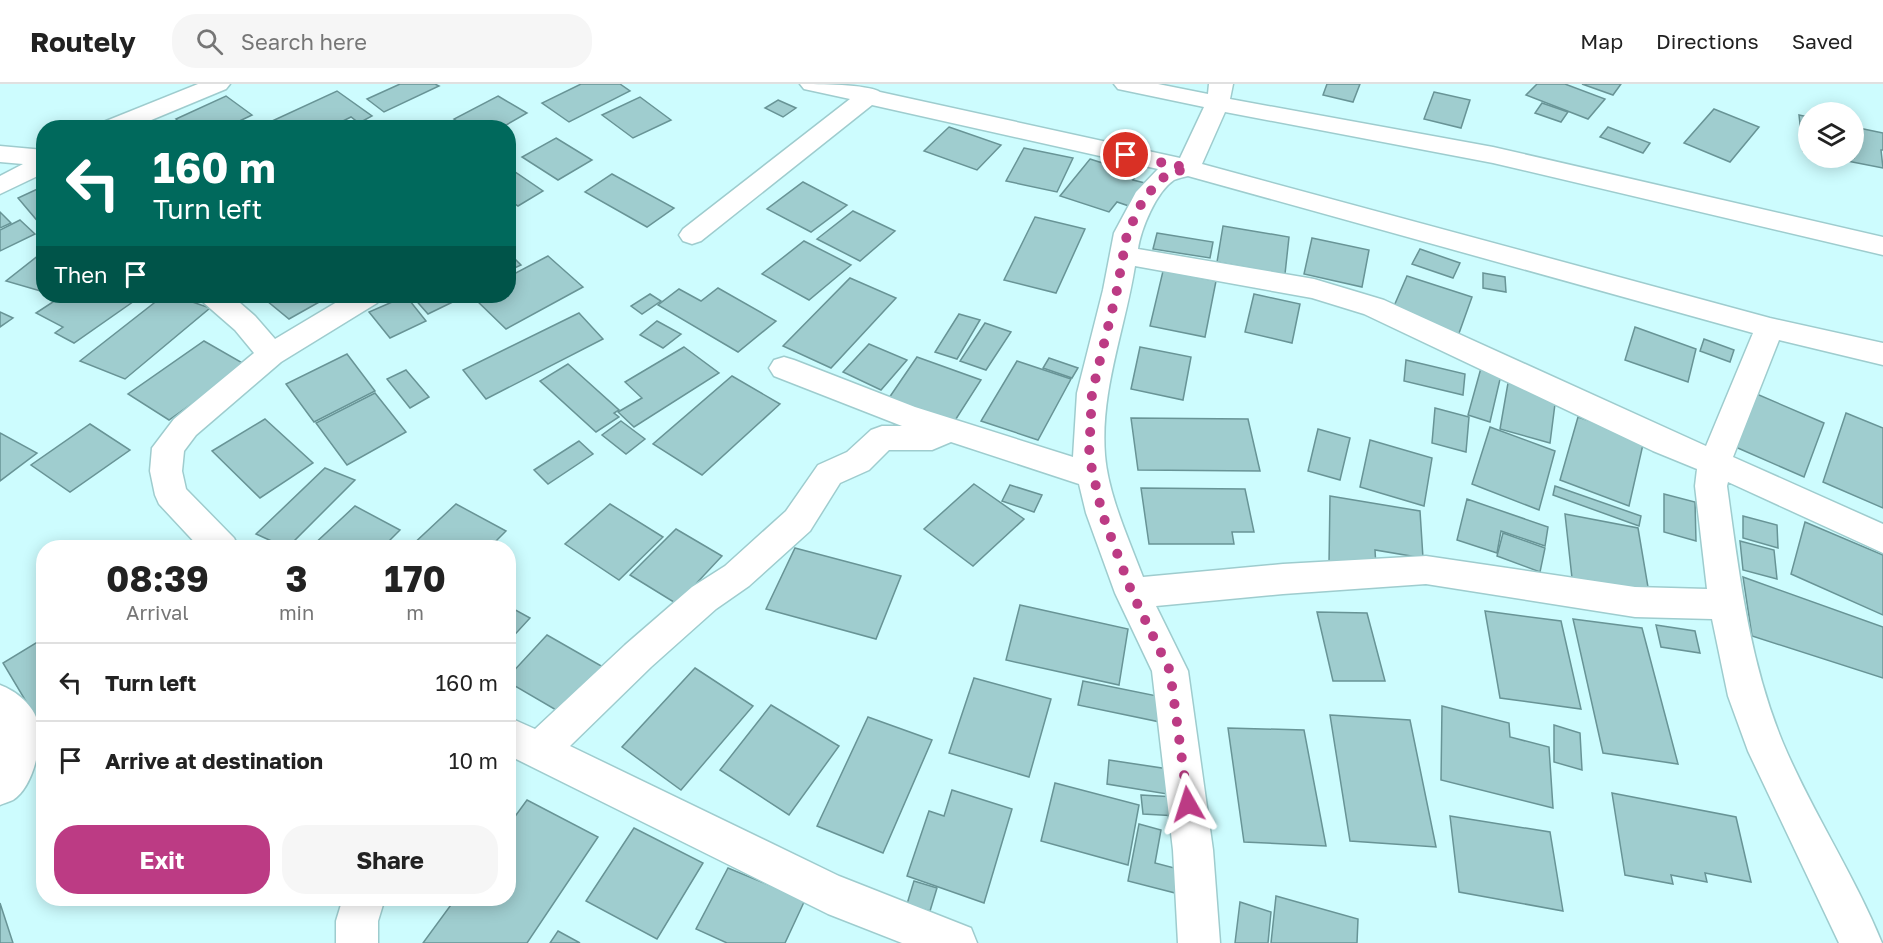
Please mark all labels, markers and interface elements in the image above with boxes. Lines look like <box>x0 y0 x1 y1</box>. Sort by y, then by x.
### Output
search box <box>172 14 592 68</box>
text: Routely <box>30 25 136 58</box>
icon: search <box>193 25 226 58</box>
text: Search here <box>241 28 367 55</box>
text: Map <box>1580 28 1623 54</box>
text: Directions <box>1656 28 1759 54</box>
text: Saved <box>1792 28 1853 54</box>
map controls <box>1798 102 1864 168</box>
button: layers <box>1798 102 1864 168</box>
pin <box>1100 129 1151 180</box>
icon: arrive <box>1109 138 1142 171</box>
text: 160 m <box>153 142 276 192</box>
icon: left <box>54 144 132 222</box>
text: Turn left <box>153 193 262 225</box>
icon: arrive <box>119 258 152 291</box>
text: Then <box>54 261 107 288</box>
text: 08:39 <box>106 557 209 600</box>
text: 3 <box>286 557 308 600</box>
text: 170 <box>384 557 446 600</box>
text: Arrival <box>126 600 189 624</box>
text: min <box>279 600 314 624</box>
text: m <box>406 600 424 624</box>
icon: left <box>54 666 87 699</box>
text: Turn left <box>105 669 196 696</box>
text: 160 m <box>435 669 498 696</box>
icon: arrive <box>54 744 87 777</box>
text: Arrive at destination <box>105 747 323 774</box>
text: 10 m <box>449 747 498 774</box>
position arrow <box>1156 772 1220 836</box>
button: Exit <box>54 825 270 894</box>
button: Share <box>282 825 498 894</box>

